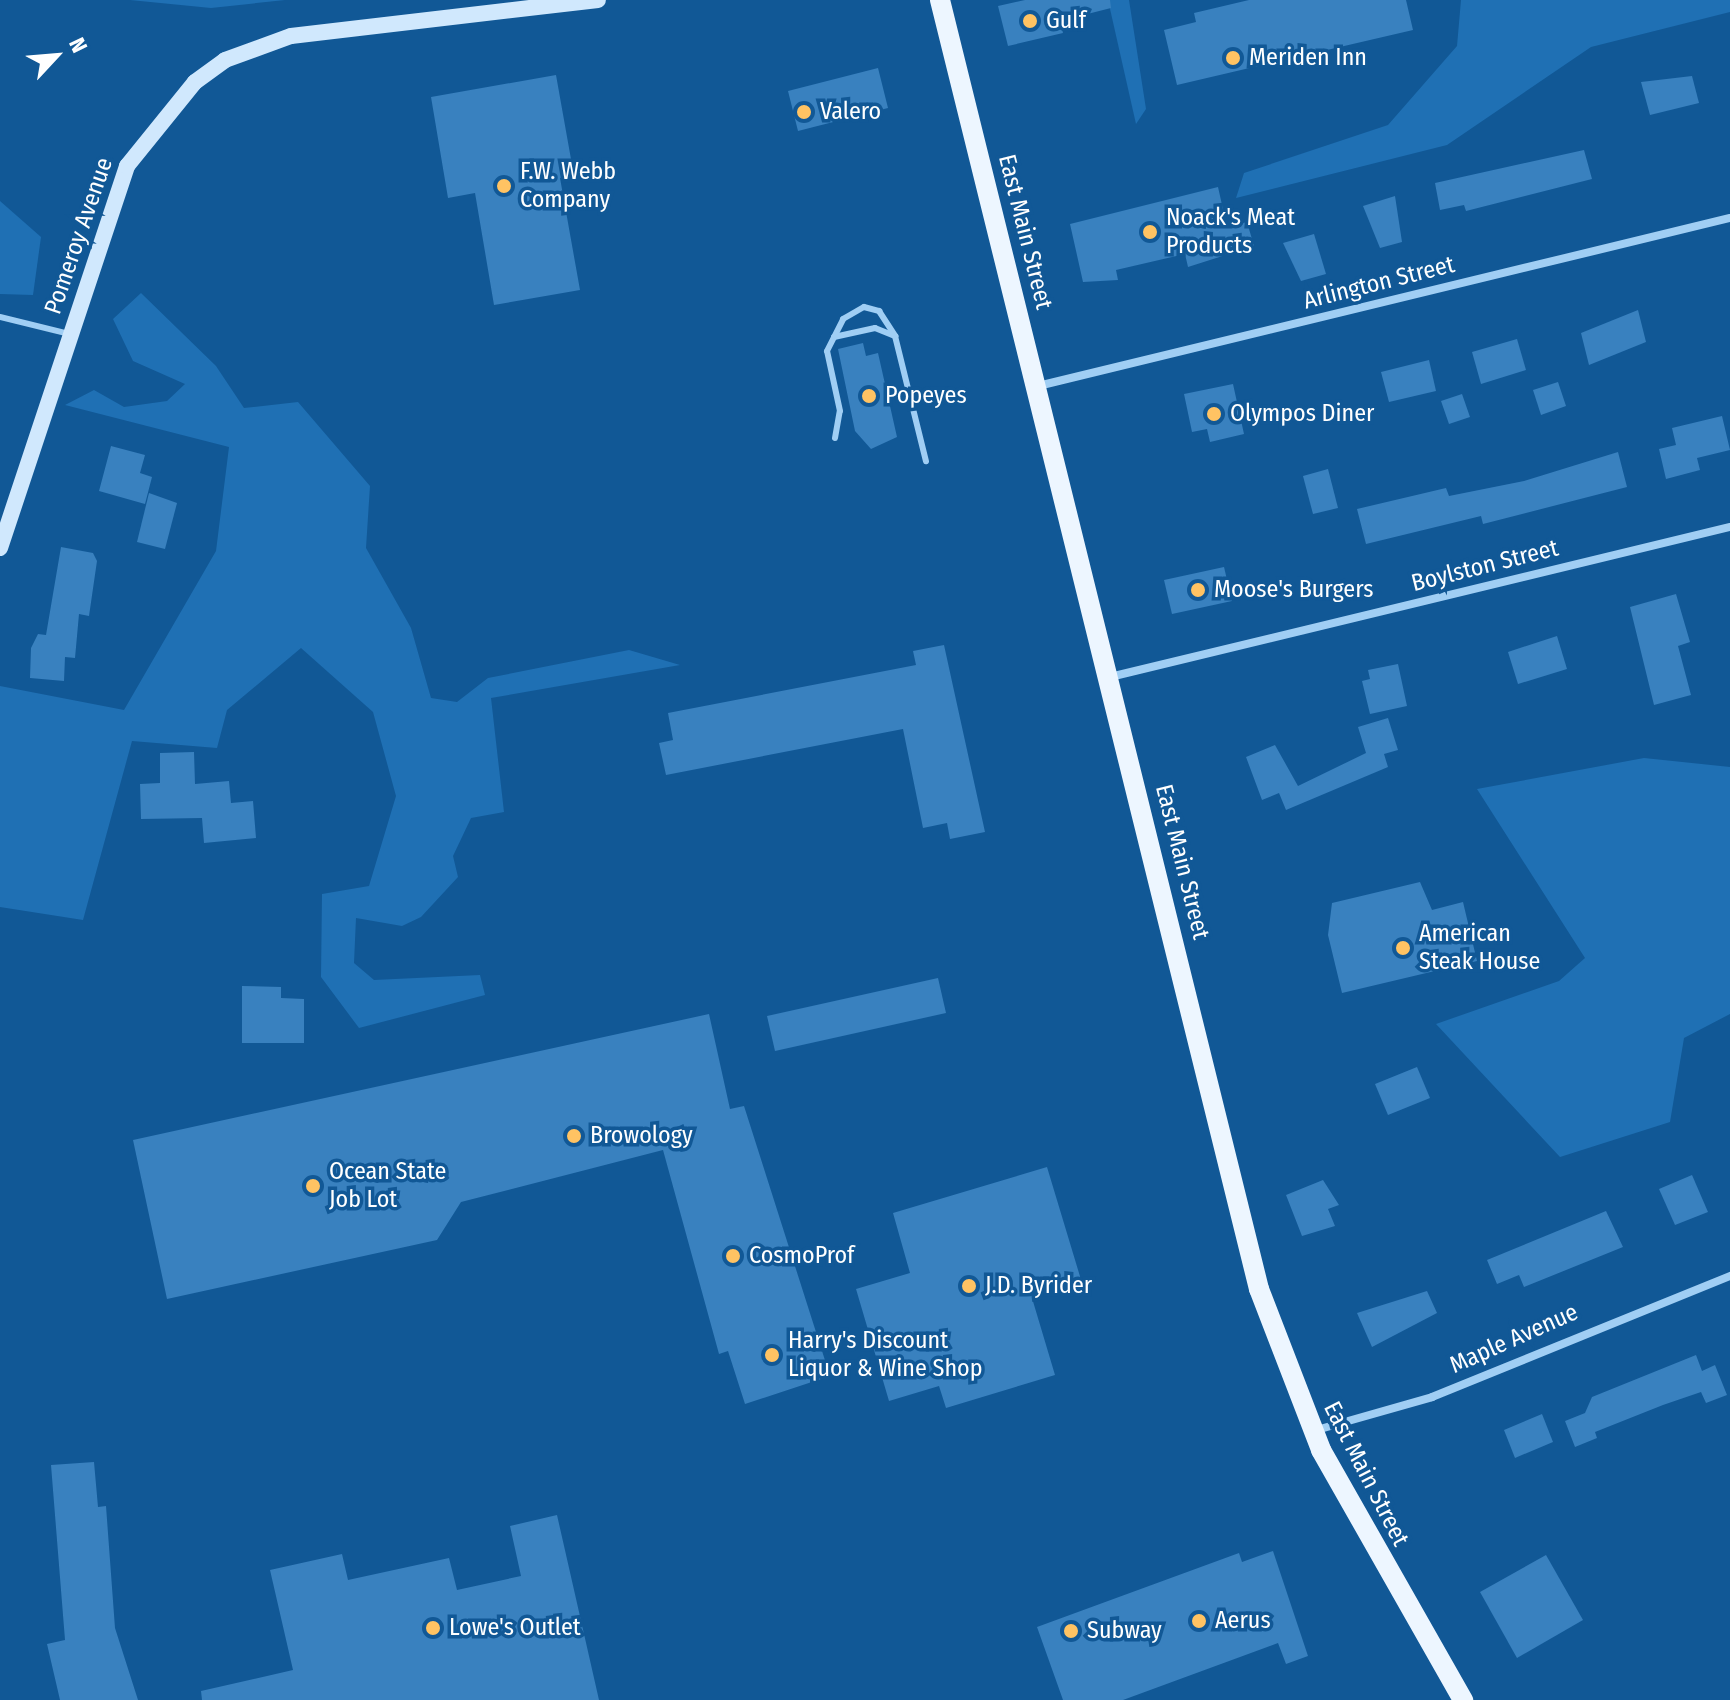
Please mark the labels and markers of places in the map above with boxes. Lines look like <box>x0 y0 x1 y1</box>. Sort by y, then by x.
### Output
place label: Gulf <box>1046 7 1086 35</box>
marker: Gulf <box>1021 12 1039 30</box>
place label: Meriden Inn <box>1249 44 1367 72</box>
marker: Meriden Inn <box>1224 49 1242 67</box>
place label: Valero <box>820 98 881 126</box>
marker: Valero <box>795 103 813 121</box>
place label: F.W. Webb Company <box>520 158 616 214</box>
marker: F.W. Webb Company <box>495 177 513 195</box>
place label: Noack's Meat Products <box>1166 204 1295 260</box>
marker: Noack's Meat Products <box>1141 223 1159 241</box>
place label: Popeyes <box>885 382 967 410</box>
marker: Popeyes <box>860 387 878 405</box>
place label: Olympos Diner <box>1230 400 1374 428</box>
marker: Olympos Diner <box>1205 405 1223 423</box>
place label: Moose's Burgers <box>1214 576 1373 604</box>
marker: Moose's Burgers <box>1189 581 1207 599</box>
place label: American Steak House <box>1419 920 1540 976</box>
marker: American Steak House <box>1394 939 1412 957</box>
place label: Browology <box>590 1122 693 1150</box>
marker: Browology <box>565 1127 583 1145</box>
place label: Ocean State Job Lot <box>329 1158 446 1214</box>
marker: Ocean State Job Lot <box>304 1177 322 1195</box>
place label: CosmoProf <box>749 1242 854 1270</box>
marker: CosmoProf <box>724 1247 742 1265</box>
place label: J.D. Byrider <box>985 1272 1092 1300</box>
marker: J.D. Byrider <box>960 1277 978 1295</box>
place label: Harry's Discount Liquor & Wine Shop <box>788 1327 982 1383</box>
marker: Harry's Discount Liquor & Wine Shop <box>763 1346 781 1364</box>
place label: Aerus <box>1215 1607 1271 1635</box>
marker: Aerus <box>1190 1612 1208 1630</box>
place label: Lowe's Outlet <box>449 1614 581 1642</box>
place label: Subway <box>1087 1617 1162 1645</box>
marker: Lowe's Outlet <box>424 1619 442 1637</box>
marker: Subway <box>1062 1622 1080 1640</box>

